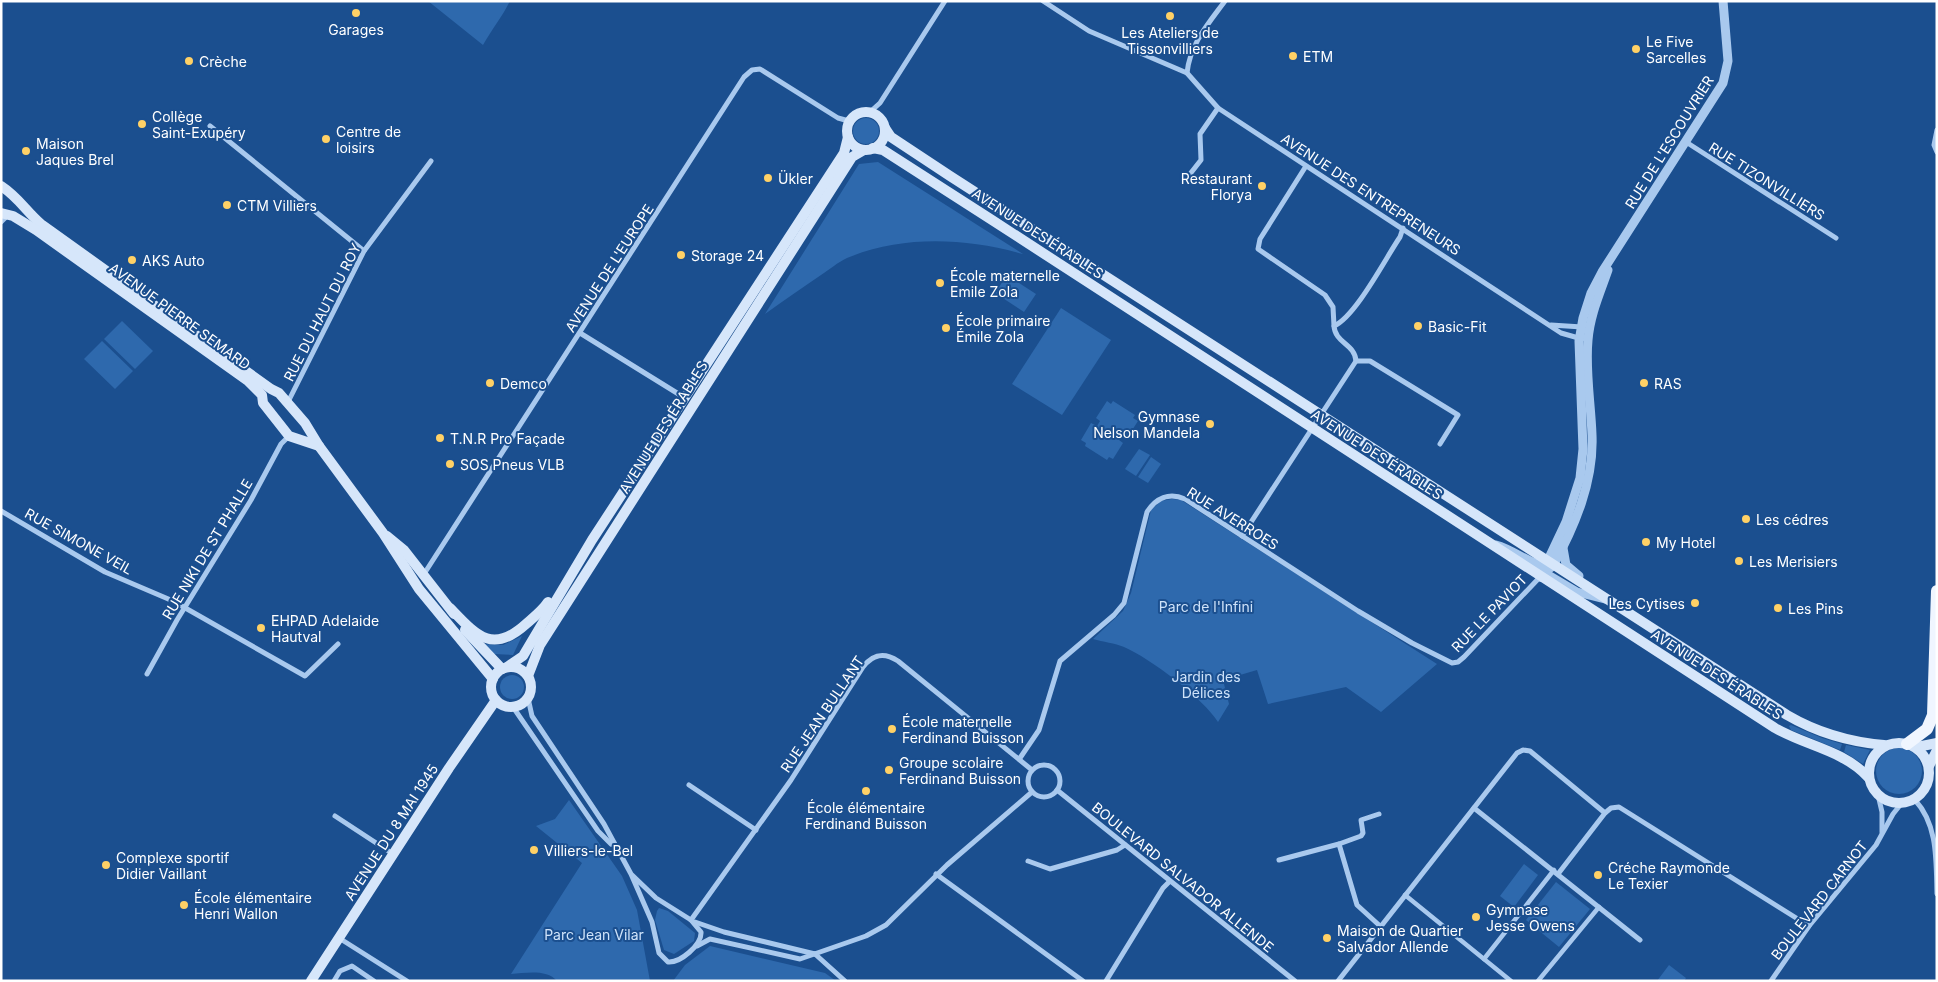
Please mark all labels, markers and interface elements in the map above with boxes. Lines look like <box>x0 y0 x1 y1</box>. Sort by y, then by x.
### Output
marker: Garages <box>350 7 362 19</box>
marker: Les Ateliers de Tissonvilliers <box>1164 10 1176 22</box>
place label: Garages <box>328 21 384 38</box>
place label: Les Ateliers de Tissonvilliers <box>1121 24 1219 57</box>
place label: Le Five Sarcelles <box>1646 33 1706 66</box>
marker: Le Five Sarcelles <box>1630 43 1642 55</box>
place label: ETM <box>1303 48 1333 65</box>
marker: ETM <box>1287 50 1299 62</box>
place label: Crèche <box>199 53 247 70</box>
marker: Crèche <box>183 55 195 67</box>
street label: RUE DE L'ESCOUVRIER <box>1621 72 1717 212</box>
place label: Collège Saint-Exupéry <box>152 108 246 141</box>
marker: Collège Saint-Exupéry <box>136 118 148 130</box>
place label: Centre de loisirs <box>336 123 401 156</box>
street label: AVENUE DES ENTREPRENEURS <box>1278 129 1464 259</box>
marker: Centre de loisirs <box>320 133 332 145</box>
place label: Maison Jaques Brel <box>36 135 114 168</box>
street label: RUE TIZONVILLIERS <box>1706 138 1828 224</box>
marker: Maison Jaques Brel <box>20 145 32 157</box>
place label: Ükler <box>778 170 813 187</box>
place label: Restaurant Florya <box>1181 170 1252 203</box>
marker: Ükler <box>762 172 774 184</box>
marker: Restaurant Florya <box>1256 180 1268 192</box>
street label: AVENUE DES ÉRABLES <box>969 184 1107 282</box>
place label: CTM Villiers <box>237 197 317 214</box>
marker: CTM Villiers <box>221 199 233 211</box>
street label: AVENUE DE L'EUROPE <box>561 201 657 335</box>
street label: RUE DU HAUT DU ROY <box>280 240 364 384</box>
place label: Storage 24 <box>691 247 764 264</box>
marker: Storage 24 <box>675 249 687 261</box>
place label: AKS Auto <box>142 252 205 269</box>
marker: AKS Auto <box>126 254 138 266</box>
street label: AVENUE PIERRE SEMARD <box>106 259 254 373</box>
place label: École maternelle Emile Zola <box>950 267 1060 300</box>
marker: École maternelle Emile Zola <box>934 277 946 289</box>
place label: École primaire Émile Zola <box>956 312 1050 345</box>
place label: Basic-Fit <box>1428 318 1487 335</box>
marker: Basic-Fit <box>1412 320 1424 332</box>
marker: École primaire Émile Zola <box>940 322 952 334</box>
street label: AVENUE DES ÉRABLES <box>615 358 711 496</box>
place label: Demco <box>500 375 547 392</box>
place label: RAS <box>1654 375 1682 392</box>
marker: Demco <box>484 377 496 389</box>
marker: RAS <box>1638 377 1650 389</box>
street label: AVENUE DES ÉRABLES <box>1308 405 1446 503</box>
place label: Gymnase Nelson Mandela <box>1093 408 1200 441</box>
marker: Gymnase Nelson Mandela <box>1204 418 1216 430</box>
place label: T.N.R Pro Façade <box>450 430 565 447</box>
marker: T.N.R Pro Façade <box>434 432 446 444</box>
place label: SOS Pneus VLB <box>460 456 564 473</box>
marker: SOS Pneus VLB <box>444 458 456 470</box>
street label: RUE NIKI DE ST PHALLE <box>158 476 256 622</box>
street label: RUE AVERROES <box>1184 483 1282 553</box>
street label: RUE SIMONE VEIL <box>22 504 136 578</box>
place label: Les cédres <box>1756 511 1829 528</box>
marker: Les cédres <box>1740 513 1752 525</box>
place label: My Hotel <box>1656 534 1715 551</box>
marker: My Hotel <box>1640 536 1652 548</box>
place label: Les Merisiers <box>1749 553 1838 570</box>
marker: Les Merisiers <box>1733 555 1745 567</box>
street label: RUE LE PAVIOT <box>1448 571 1530 655</box>
place label: Les Cytises <box>1608 595 1685 612</box>
marker: Les Cytises <box>1689 597 1701 609</box>
park label: Parc de l'Infini <box>1159 598 1253 615</box>
place label: Les Pins <box>1788 600 1843 617</box>
marker: Les Pins <box>1772 602 1784 614</box>
place label: EHPAD Adelaide Hautval <box>271 612 379 645</box>
marker: EHPAD Adelaide Hautval <box>255 622 267 634</box>
street label: AVENUE DES ÉRABLES <box>1648 625 1786 723</box>
street label: RUE JEAN BULLANT <box>777 652 867 776</box>
park label: Jardin des Délices <box>1171 668 1241 701</box>
place label: École maternelle Ferdinand Buisson <box>902 713 1024 746</box>
marker: École maternelle Ferdinand Buisson <box>886 723 898 735</box>
place label: Groupe scolaire Ferdinand Buisson <box>899 754 1021 787</box>
street label: AVENUE DU 8 MAI 1945 <box>341 761 441 903</box>
marker: Groupe scolaire Ferdinand Buisson <box>883 764 895 776</box>
marker: École élémentaire Ferdinand Buisson <box>860 785 872 797</box>
street label: BOULEVARD SALVADOR ALLENDE <box>1089 798 1277 956</box>
place label: École élémentaire Ferdinand Buisson <box>805 799 927 832</box>
street label: BOULEVARD CARNOT <box>1767 837 1871 963</box>
place label: Villiers-le-Bel <box>544 842 633 859</box>
marker: Villiers-le-Bel <box>528 844 540 856</box>
place label: Complexe sportif Didier Vaillant <box>116 849 229 882</box>
marker: Complexe sportif Didier Vaillant <box>100 859 112 871</box>
place label: Créche Raymonde Le Texier <box>1608 859 1730 892</box>
marker: Créche Raymonde Le Texier <box>1592 869 1604 881</box>
place label: École élémentaire Henri Wallon <box>194 889 312 922</box>
marker: École élémentaire Henri Wallon <box>178 899 190 911</box>
place label: Gymnase Jesse Owens <box>1486 901 1575 934</box>
marker: Gymnase Jesse Owens <box>1470 911 1482 923</box>
place label: Maison de Quartier Salvador Allende <box>1337 922 1463 955</box>
park label: Parc Jean Vilar <box>544 926 644 943</box>
marker: Maison de Quartier Salvador Allende <box>1321 932 1333 944</box>

